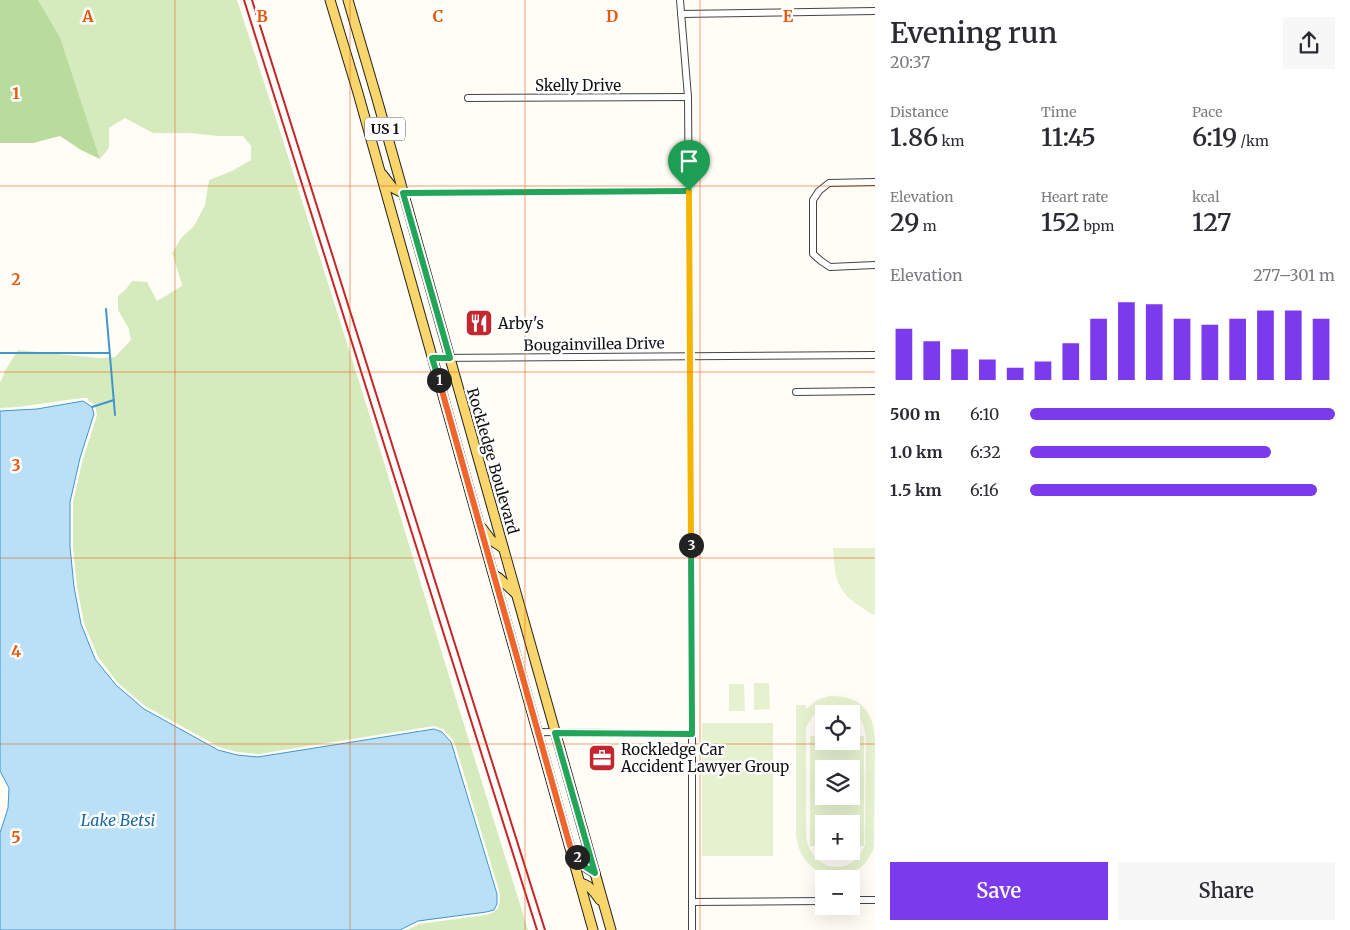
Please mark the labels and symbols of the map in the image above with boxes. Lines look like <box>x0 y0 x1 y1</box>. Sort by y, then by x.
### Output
text: A <box>81 6 94 26</box>
text: B <box>256 6 268 26</box>
text: C <box>433 6 443 26</box>
text: D <box>606 6 618 26</box>
text: E <box>783 6 794 26</box>
street label: Skelly Drive <box>535 76 621 95</box>
text: 1 <box>12 83 20 103</box>
road number: US 1 <box>365 118 405 140</box>
pin <box>668 140 710 191</box>
text: 2 <box>11 269 21 289</box>
restaurant icon: Arby's <box>464 308 494 338</box>
place label: Arby's <box>497 314 544 333</box>
street label: Bougainvillea Drive <box>523 333 665 355</box>
pin: 1 <box>426 368 452 392</box>
street label: Rockledge Boulevard <box>463 386 523 536</box>
text: 3 <box>11 455 21 475</box>
pin: 3 <box>678 532 704 558</box>
text: 4 <box>11 641 21 661</box>
place label: Rockledge Car Accident Lawyer Group <box>620 740 789 776</box>
office icon: Rockledge Car Accident Lawyer Group <box>587 743 617 773</box>
water label: Lake Betsi <box>81 810 156 830</box>
text: 5 <box>11 827 21 847</box>
pin: 2 <box>564 844 590 870</box>

